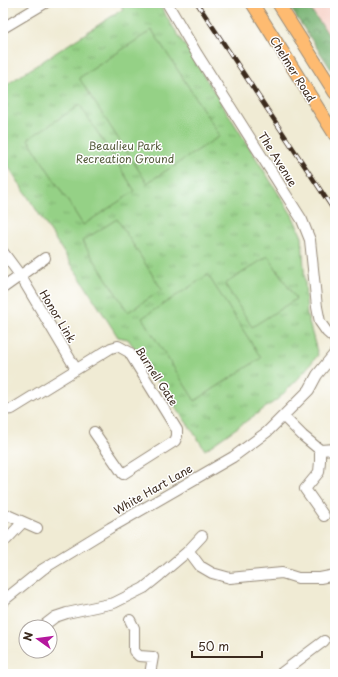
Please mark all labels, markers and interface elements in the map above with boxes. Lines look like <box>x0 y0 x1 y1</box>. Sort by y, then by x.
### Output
street label: Chelmer Road <box>266 33 320 106</box>
street label: The Avenue <box>254 128 302 190</box>
park label: Beaulieu Park Recreation Ground <box>76 137 174 167</box>
street label: Honor Link <box>36 286 81 346</box>
street label: Burnell Gate <box>132 343 182 409</box>
street label: White Hart Lane <box>111 460 195 518</box>
north arrow <box>18 619 58 659</box>
text: N <box>19 630 37 643</box>
scale bar <box>192 633 262 659</box>
text: 50 m <box>198 637 229 655</box>

